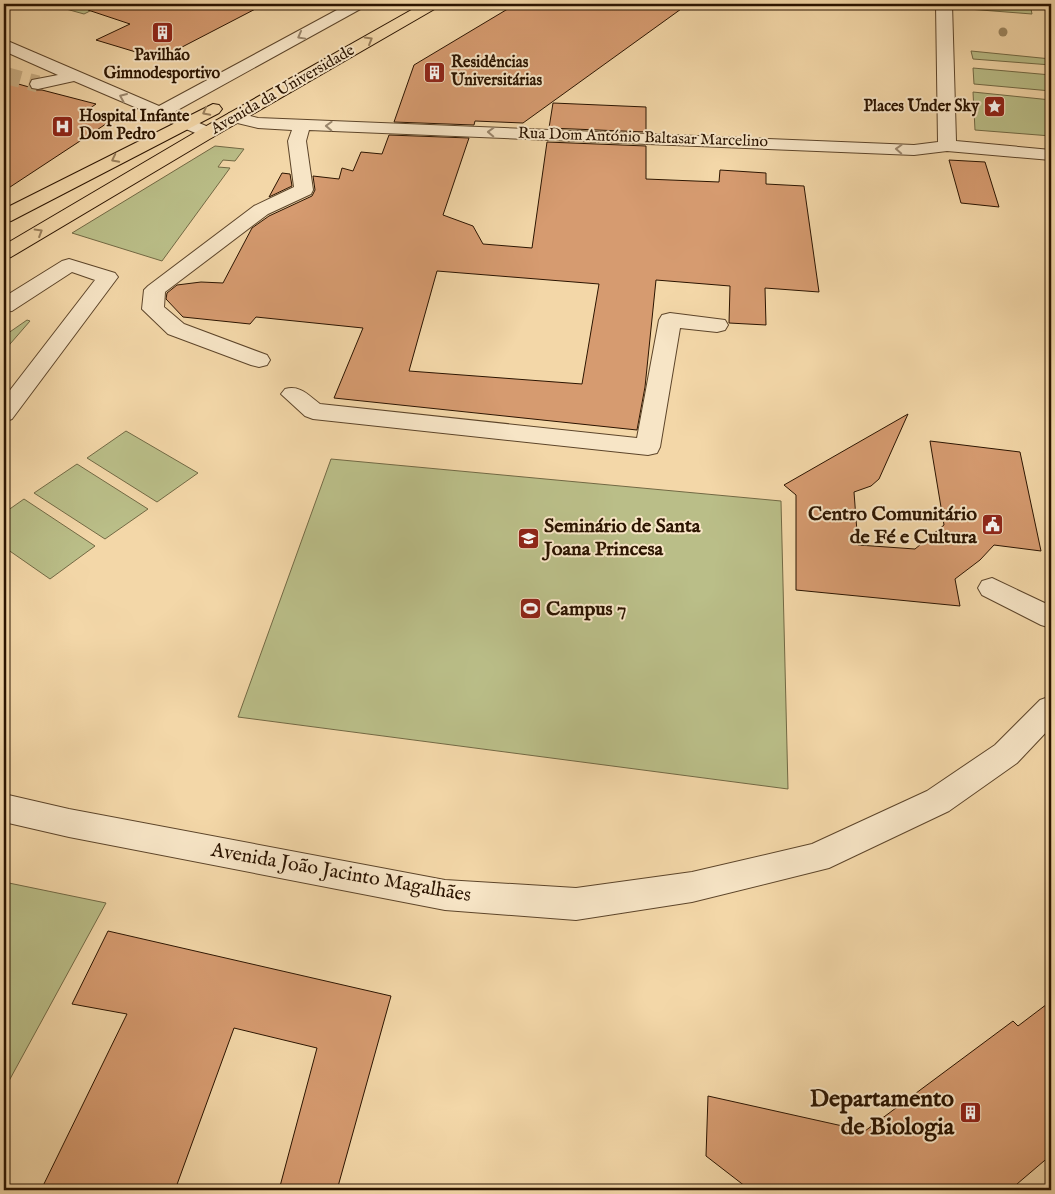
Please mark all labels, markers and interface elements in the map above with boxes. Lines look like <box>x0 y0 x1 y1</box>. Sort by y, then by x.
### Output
building icon: Pavilhão Gimnodesportivo <box>150 20 174 44</box>
one-way arrow <box>297 29 306 39</box>
one-way arrow <box>363 37 372 47</box>
street label: Avenida da Universidade <box>207 41 358 140</box>
place label: Pavilhão Gimnodesportivo <box>104 46 221 84</box>
place label: Residências Universitárias <box>450 53 542 91</box>
building icon: Residências Universitárias <box>423 60 447 84</box>
one-way arrow <box>119 93 128 103</box>
place icon: Places Under Sky <box>983 95 1007 119</box>
place label: Places Under Sky <box>864 97 980 117</box>
one-way arrow <box>202 106 211 116</box>
place label: Hospital Infante Dom Pedro <box>79 107 190 145</box>
hospital icon: Hospital Infante Dom Pedro <box>51 114 75 138</box>
one-way arrow <box>325 120 333 131</box>
street label: Rua Dom António Baltasar Marcelino <box>518 124 769 152</box>
one-way arrow <box>487 126 495 137</box>
one-way arrow <box>894 144 902 155</box>
one-way arrow <box>111 153 120 163</box>
one-way arrow <box>34 228 43 238</box>
place label: Centro Comunitário de Fé e Cultura <box>808 502 977 550</box>
public building icon: Centro Comunitário de Fé e Cultura <box>981 513 1005 537</box>
place label: Seminário de Santa Joana Princesa <box>541 514 701 562</box>
school or university icon: Seminário de Santa Joana Princesa <box>516 526 540 550</box>
sports icon: Campus 7 <box>518 597 542 621</box>
place label: Campus 7 <box>546 597 626 622</box>
street label: Avenida João Jacinto Magalhães <box>208 838 473 908</box>
place label: Departamento de Biologia <box>810 1084 955 1143</box>
building icon: Departamento de Biologia <box>958 1101 982 1125</box>

